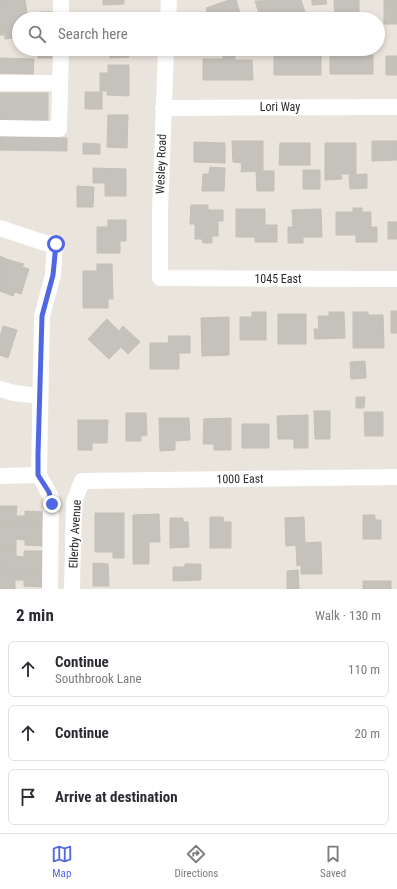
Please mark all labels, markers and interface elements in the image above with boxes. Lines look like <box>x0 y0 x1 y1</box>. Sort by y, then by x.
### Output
search box <box>12 12 385 56</box>
icon: search <box>26 23 48 45</box>
text: Search here <box>58 25 128 43</box>
street label: Lori Way <box>260 100 300 114</box>
street label: Wesley Road <box>153 134 169 194</box>
route start <box>47 235 65 253</box>
street label: 1045 East <box>254 272 302 286</box>
street label: 1000 East <box>216 472 264 486</box>
route end <box>43 495 61 513</box>
street label: Ellerby Avenue <box>66 499 84 569</box>
text: 2 min <box>16 605 54 625</box>
text: Walk · 130 m <box>315 608 381 623</box>
text: Continue <box>55 653 109 671</box>
icon: ahead <box>17 658 39 680</box>
text: 110 m <box>348 662 380 677</box>
text: Southbrook Lane <box>55 671 142 686</box>
icon: ahead <box>17 722 39 744</box>
text: Continue <box>55 724 109 742</box>
text: 20 m <box>354 726 380 741</box>
icon: arrive <box>17 786 39 808</box>
text: Arrive at destination <box>55 788 178 806</box>
tab: Map <box>51 843 73 880</box>
tab: Directions <box>174 843 218 880</box>
tab: Saved <box>320 843 346 880</box>

